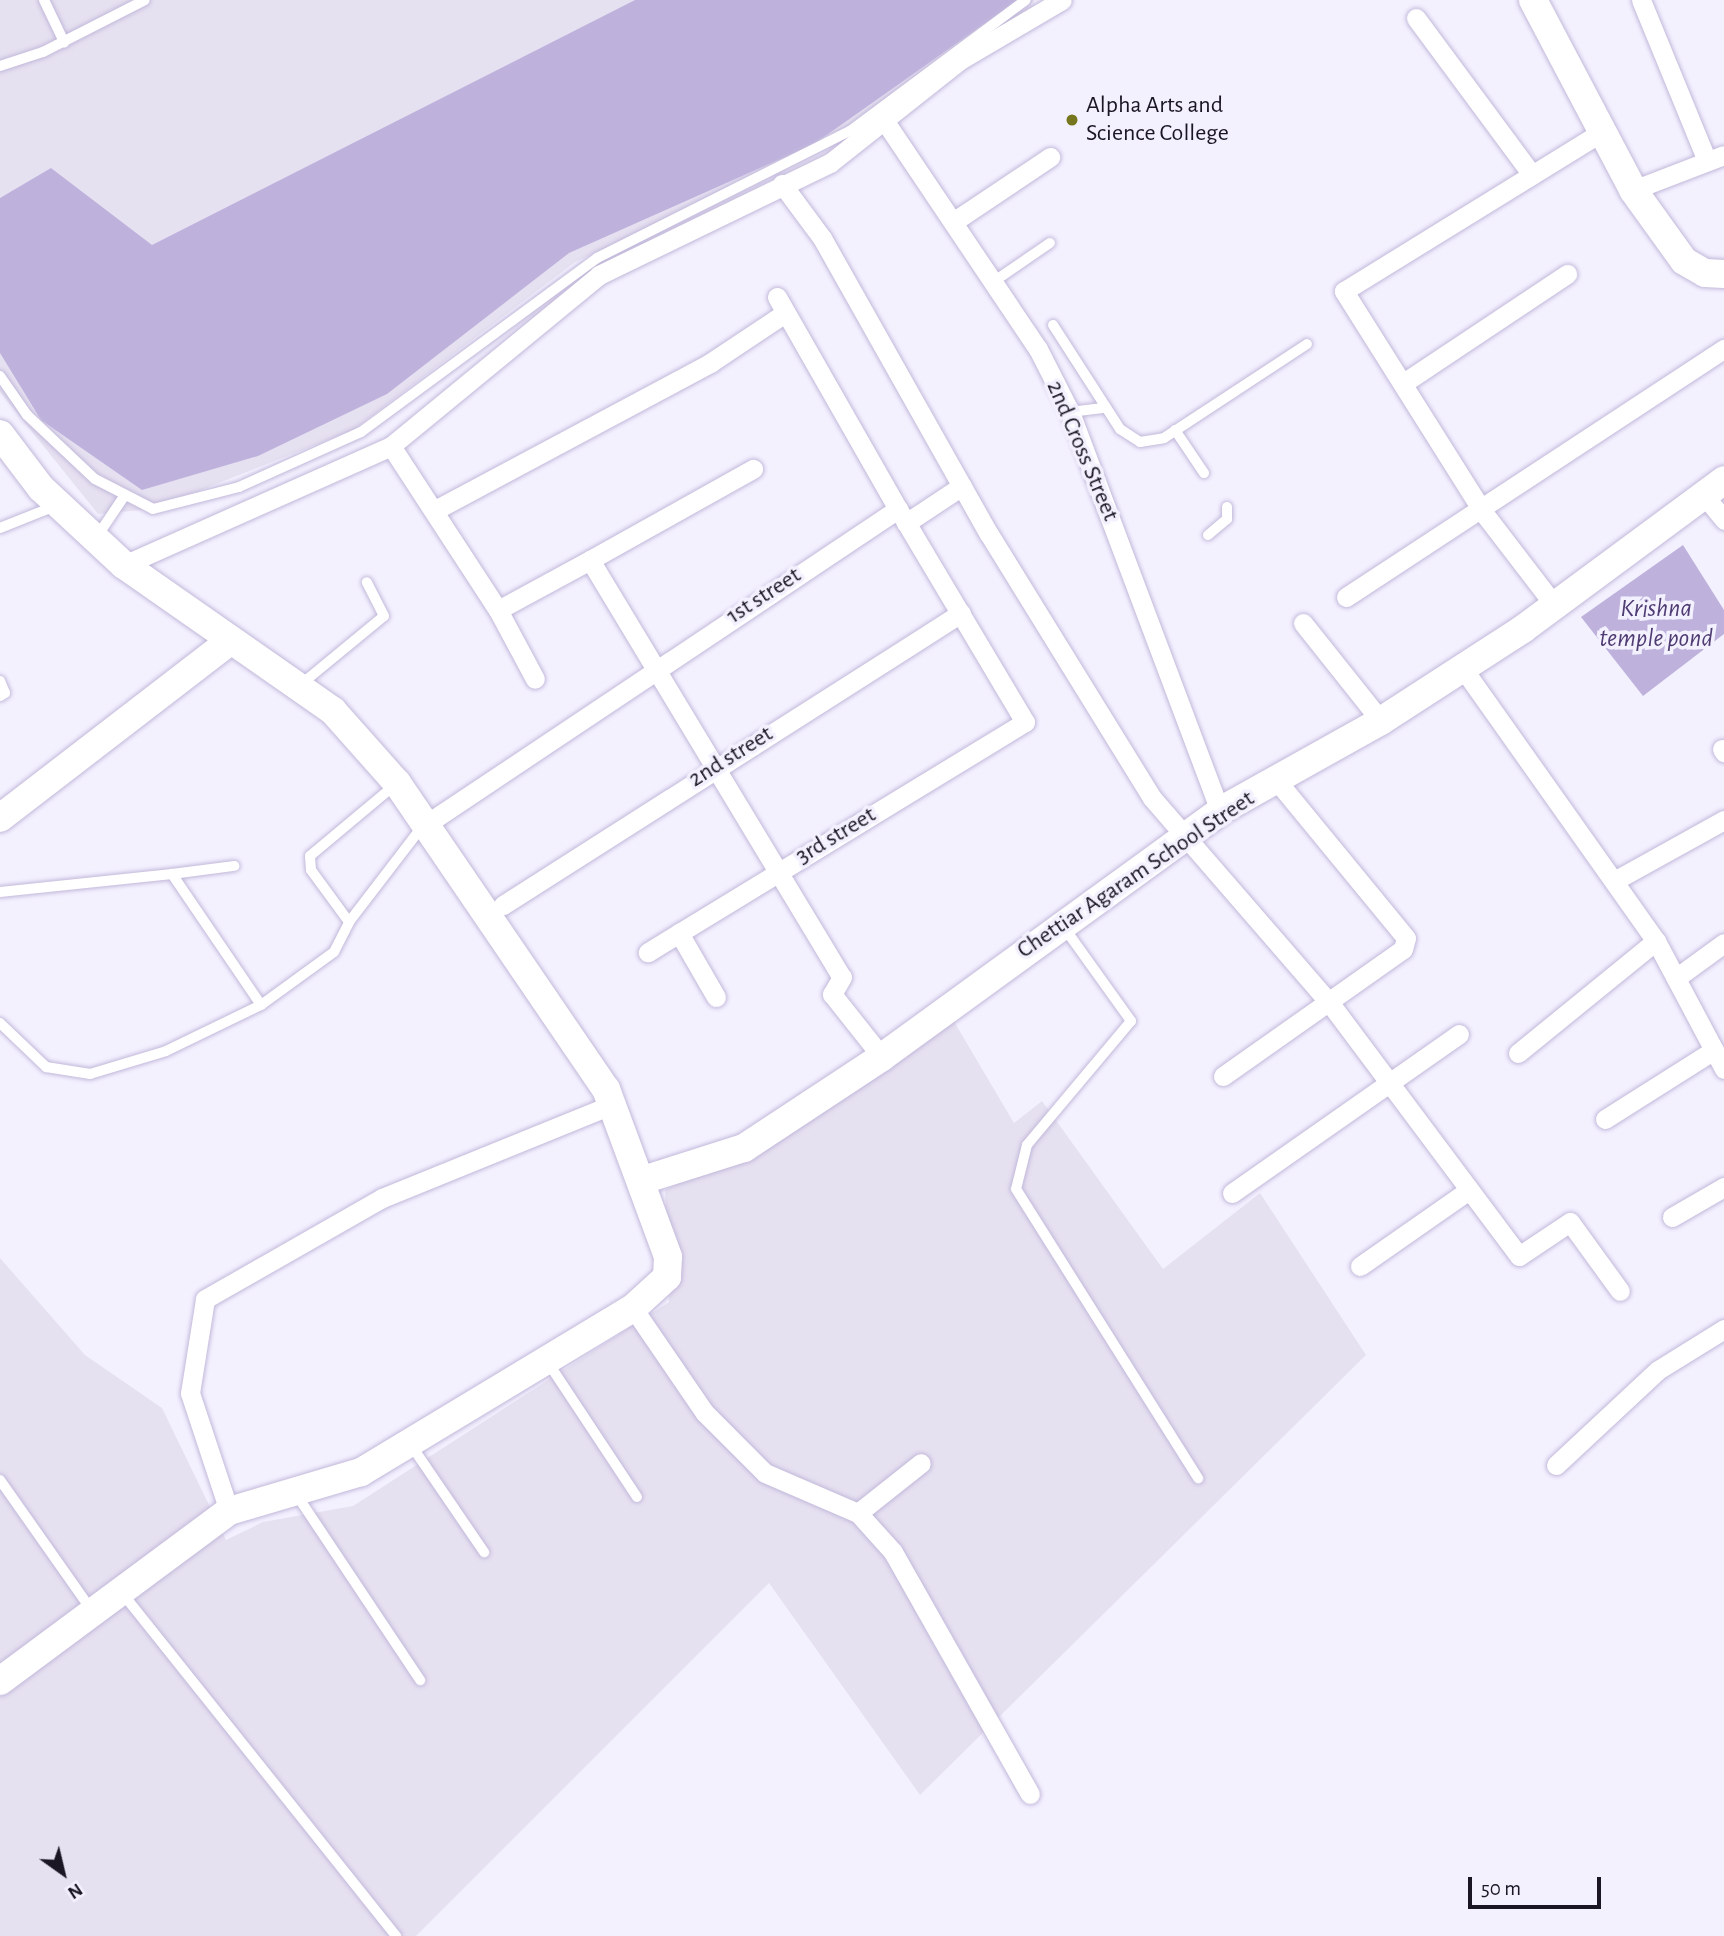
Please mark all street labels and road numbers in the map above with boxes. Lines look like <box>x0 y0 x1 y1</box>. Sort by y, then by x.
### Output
street label: 2nd Cross Street <box>1040 377 1124 525</box>
street label: 1st street <box>721 561 807 631</box>
street label: 2nd street <box>684 720 778 794</box>
street label: Chettiar Agaram School Street <box>1012 785 1260 965</box>
street label: 3rd street <box>791 801 881 871</box>

